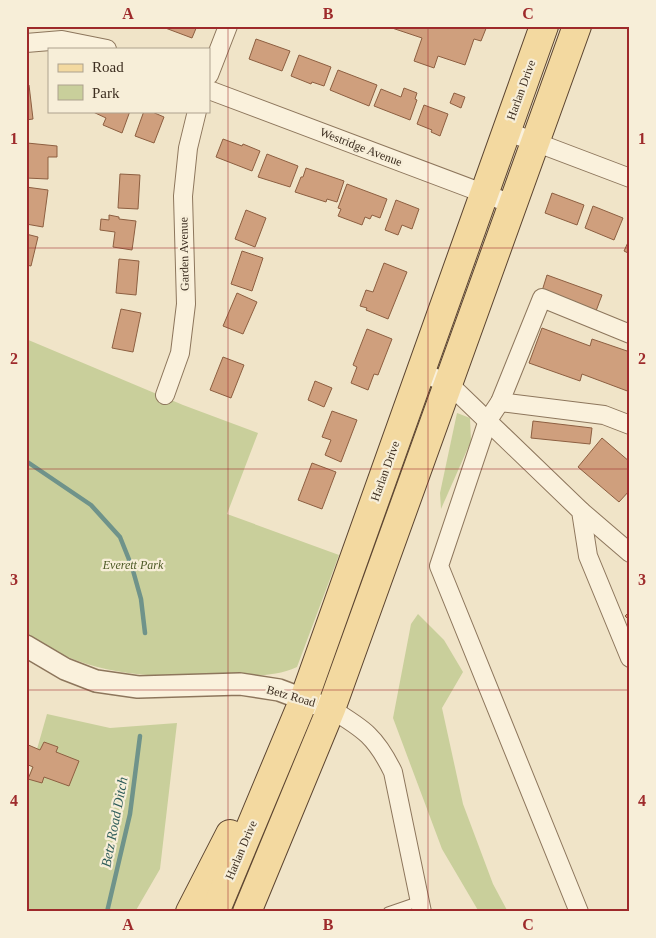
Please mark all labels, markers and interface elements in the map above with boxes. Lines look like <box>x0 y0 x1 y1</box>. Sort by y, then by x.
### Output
text: A <box>122 5 134 22</box>
text: B <box>323 5 334 22</box>
text: C <box>522 5 534 22</box>
legend <box>48 48 210 112</box>
street label: Harlan Drive <box>504 58 538 122</box>
text: Road <box>92 59 124 75</box>
text: Park <box>92 85 120 101</box>
street label: Westridge Avenue <box>318 125 404 169</box>
text: 1 <box>10 130 18 147</box>
text: 1 <box>638 130 646 147</box>
street label: Garden Avenue <box>176 217 192 291</box>
text: 2 <box>10 350 18 367</box>
text: 2 <box>638 350 646 367</box>
street label: Harlan Drive <box>368 439 402 503</box>
park label: Everett Park <box>102 558 164 572</box>
text: 3 <box>10 571 18 588</box>
text: 3 <box>638 571 646 588</box>
street label: Betz Road <box>265 682 317 710</box>
water label: Betz Road Ditch <box>98 776 131 869</box>
text: 4 <box>10 792 18 809</box>
text: 4 <box>638 792 646 809</box>
street label: Harlan Drive <box>222 818 260 882</box>
text: A <box>122 916 134 933</box>
text: B <box>323 916 334 933</box>
text: C <box>522 916 534 933</box>

